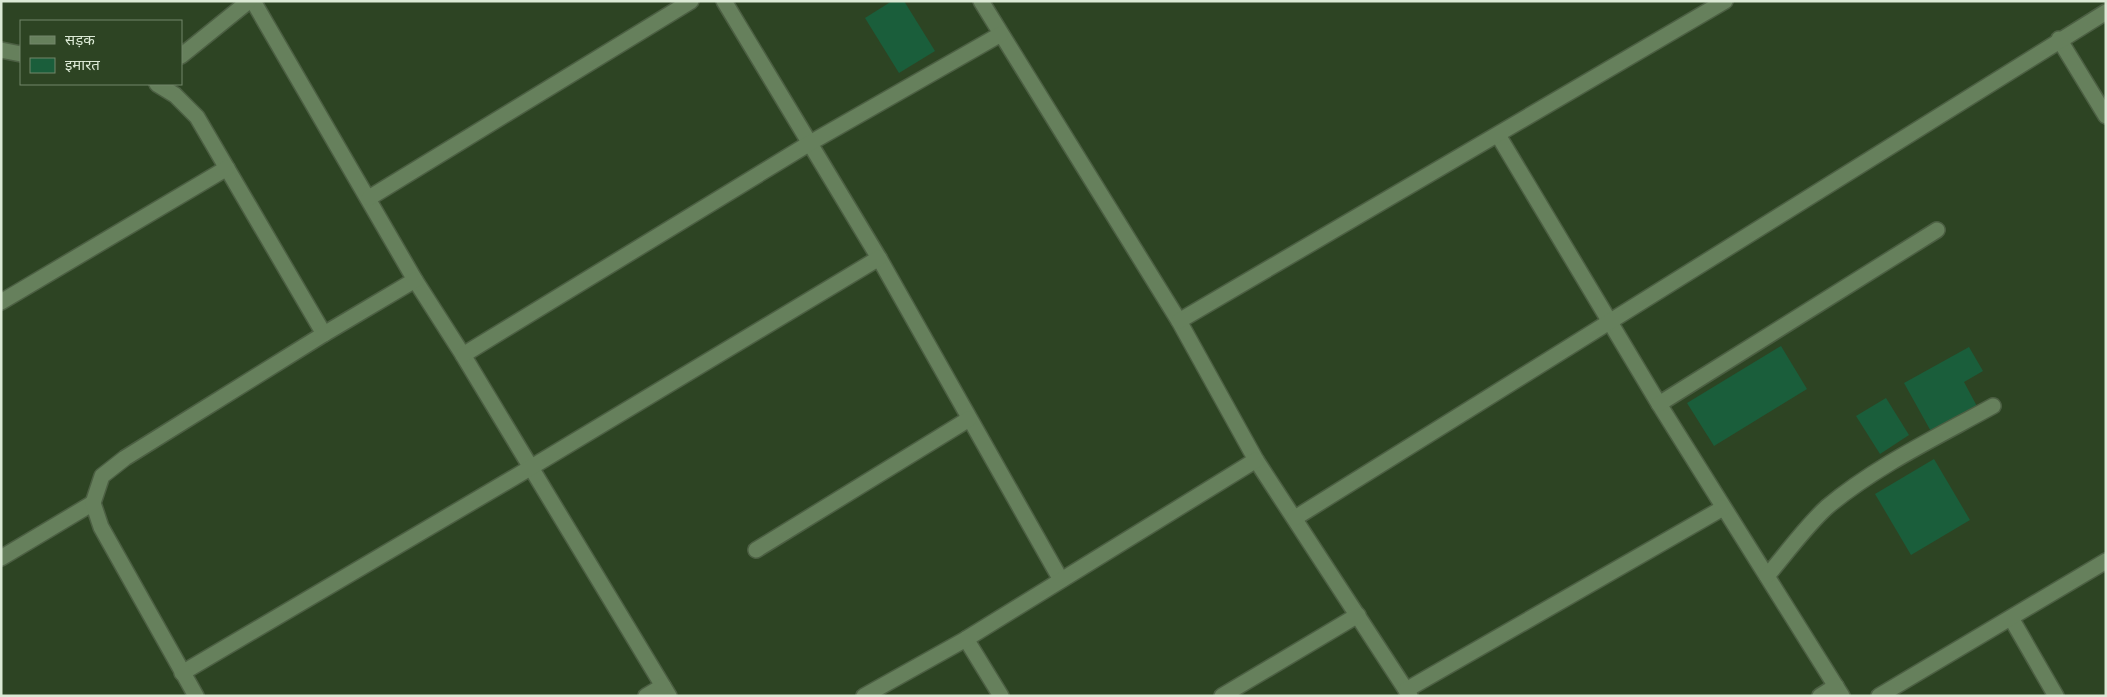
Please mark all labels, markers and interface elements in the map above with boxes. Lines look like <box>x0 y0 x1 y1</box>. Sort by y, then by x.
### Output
legend <box>20 20 182 85</box>
text: सड़क <box>65 30 95 49</box>
text: इमारत <box>65 55 100 74</box>

